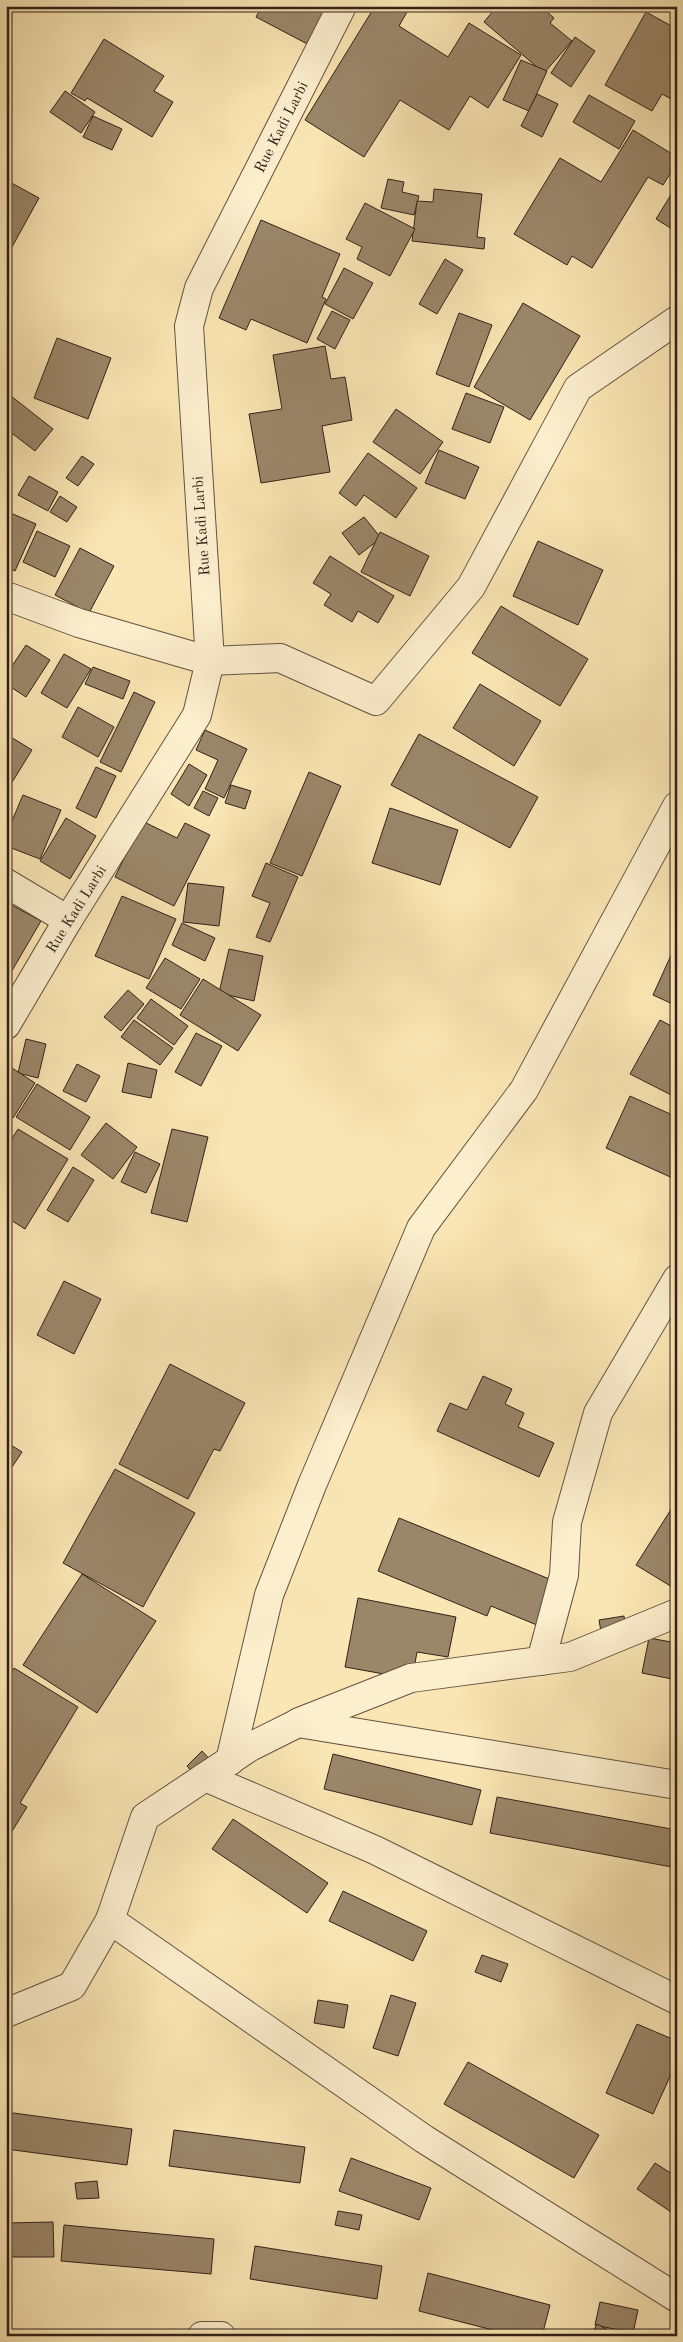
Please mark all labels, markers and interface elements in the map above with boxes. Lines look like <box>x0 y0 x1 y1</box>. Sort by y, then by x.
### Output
street label: Rue Kadi Larbi <box>253 80 312 176</box>
street label: Rue Kadi Larbi <box>192 475 213 576</box>
street label: Rue Kadi Larbi <box>44 863 110 956</box>

